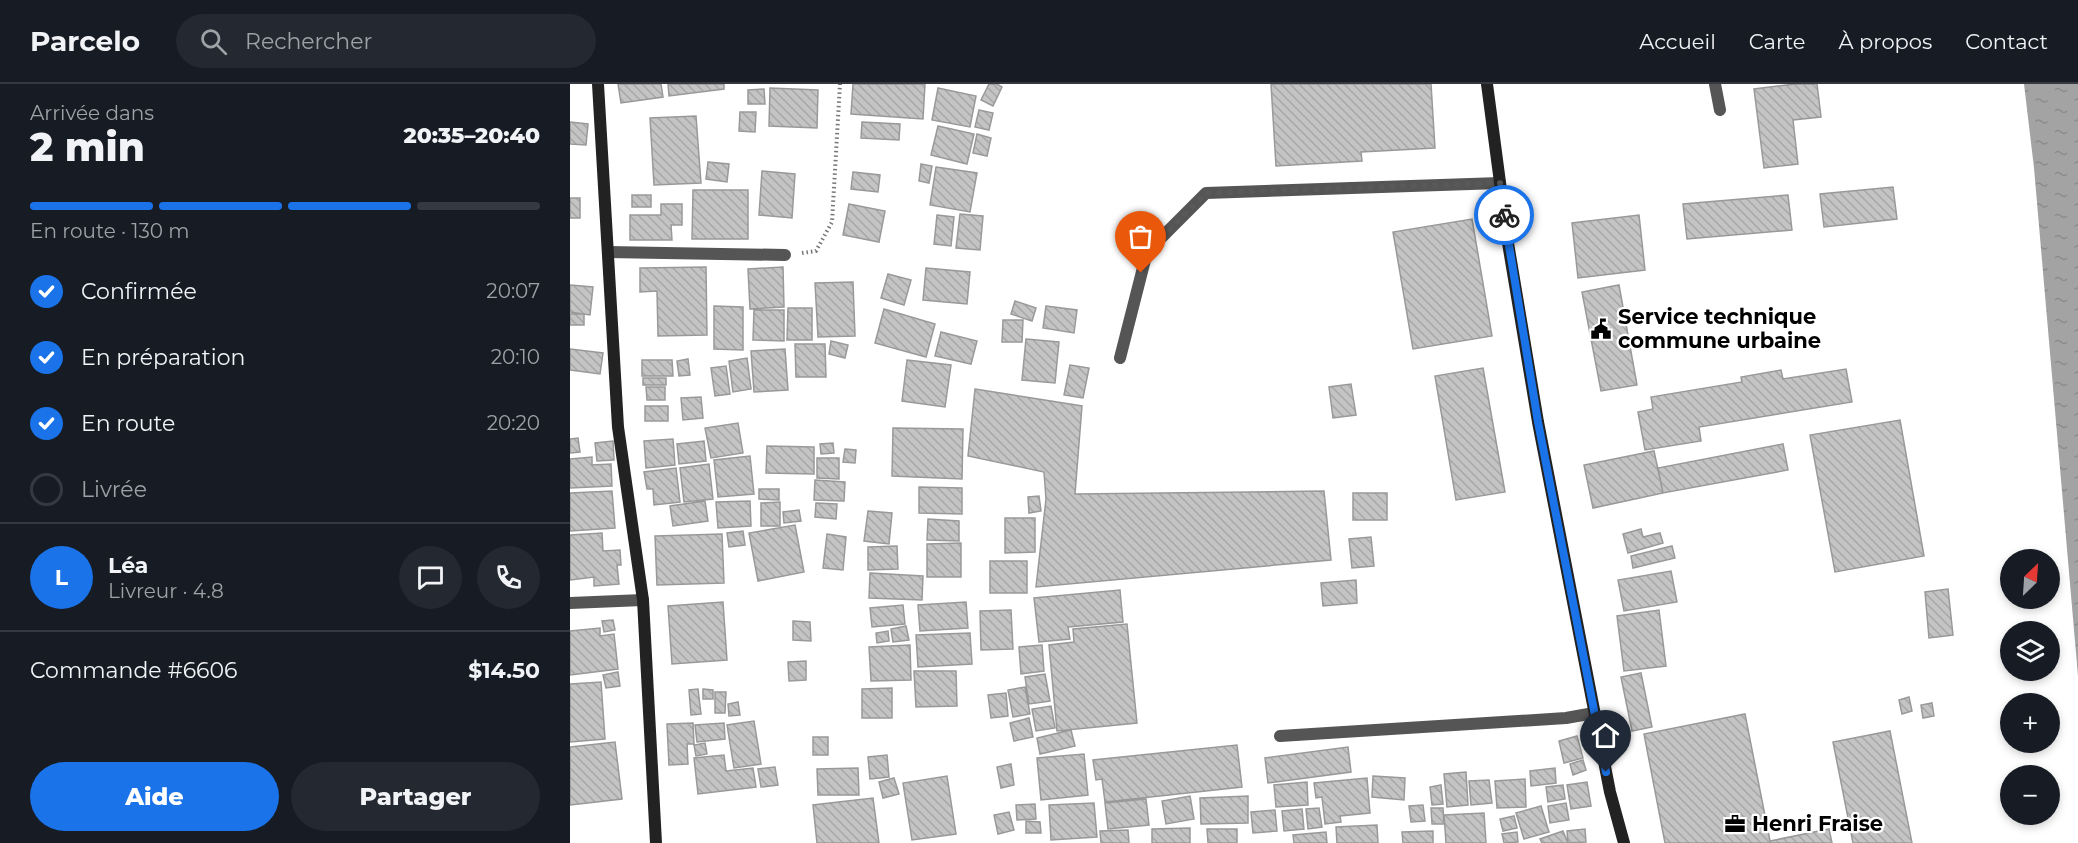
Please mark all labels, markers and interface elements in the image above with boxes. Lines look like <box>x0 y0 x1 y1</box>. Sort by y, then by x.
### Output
search box <box>176 14 596 68</box>
text: Parcelo <box>30 24 140 58</box>
icon: search <box>197 25 230 58</box>
text: Rechercher <box>245 28 372 55</box>
text: Accueil <box>1639 29 1716 54</box>
text: Carte <box>1749 29 1805 54</box>
text: À propos <box>1838 29 1932 54</box>
text: Contact <box>1965 29 2048 54</box>
text: Arrivée dans <box>30 101 154 125</box>
text: 20:35–20:40 <box>404 122 540 149</box>
text: 2 min <box>30 123 145 171</box>
courier <box>1474 185 1534 245</box>
icon: bike <box>1488 199 1521 232</box>
pin <box>1115 211 1166 273</box>
text: En route · 130 m <box>30 219 189 243</box>
icon: bag <box>1124 220 1157 253</box>
icon: check <box>30 275 63 308</box>
text: Confirmée <box>81 278 197 305</box>
text: 20:07 <box>486 279 540 303</box>
place label: Service technique commune urbaine <box>1618 304 1821 353</box>
public building icon: Service technique commune urbaine <box>1589 317 1613 341</box>
icon: check <box>30 341 63 374</box>
text: En préparation <box>81 344 245 371</box>
text: 20:10 <box>491 345 540 369</box>
icon: check <box>30 407 63 440</box>
text: En route <box>81 410 175 437</box>
text: 20:20 <box>487 411 540 435</box>
text: Livrée <box>81 476 147 503</box>
button: chat <box>399 546 462 609</box>
button: phone <box>477 546 540 609</box>
north arrow <box>2000 549 2060 609</box>
map controls <box>2000 549 2060 825</box>
text: Léa <box>108 552 148 579</box>
text: L <box>55 564 68 591</box>
text: Livreur · 4.8 <box>108 579 224 603</box>
button: layers <box>2000 621 2060 681</box>
text: Commande #6606 <box>30 657 237 684</box>
text: $14.50 <box>468 657 540 684</box>
button: + <box>2000 693 2060 753</box>
pin <box>1580 710 1631 772</box>
icon: home <box>1589 719 1622 752</box>
button: Aide <box>30 762 279 831</box>
button: Partager <box>291 762 540 831</box>
button: − <box>2000 765 2060 825</box>
place label: Henri Fraise <box>1752 811 1883 836</box>
office icon: Henri Fraise <box>1723 812 1747 836</box>

